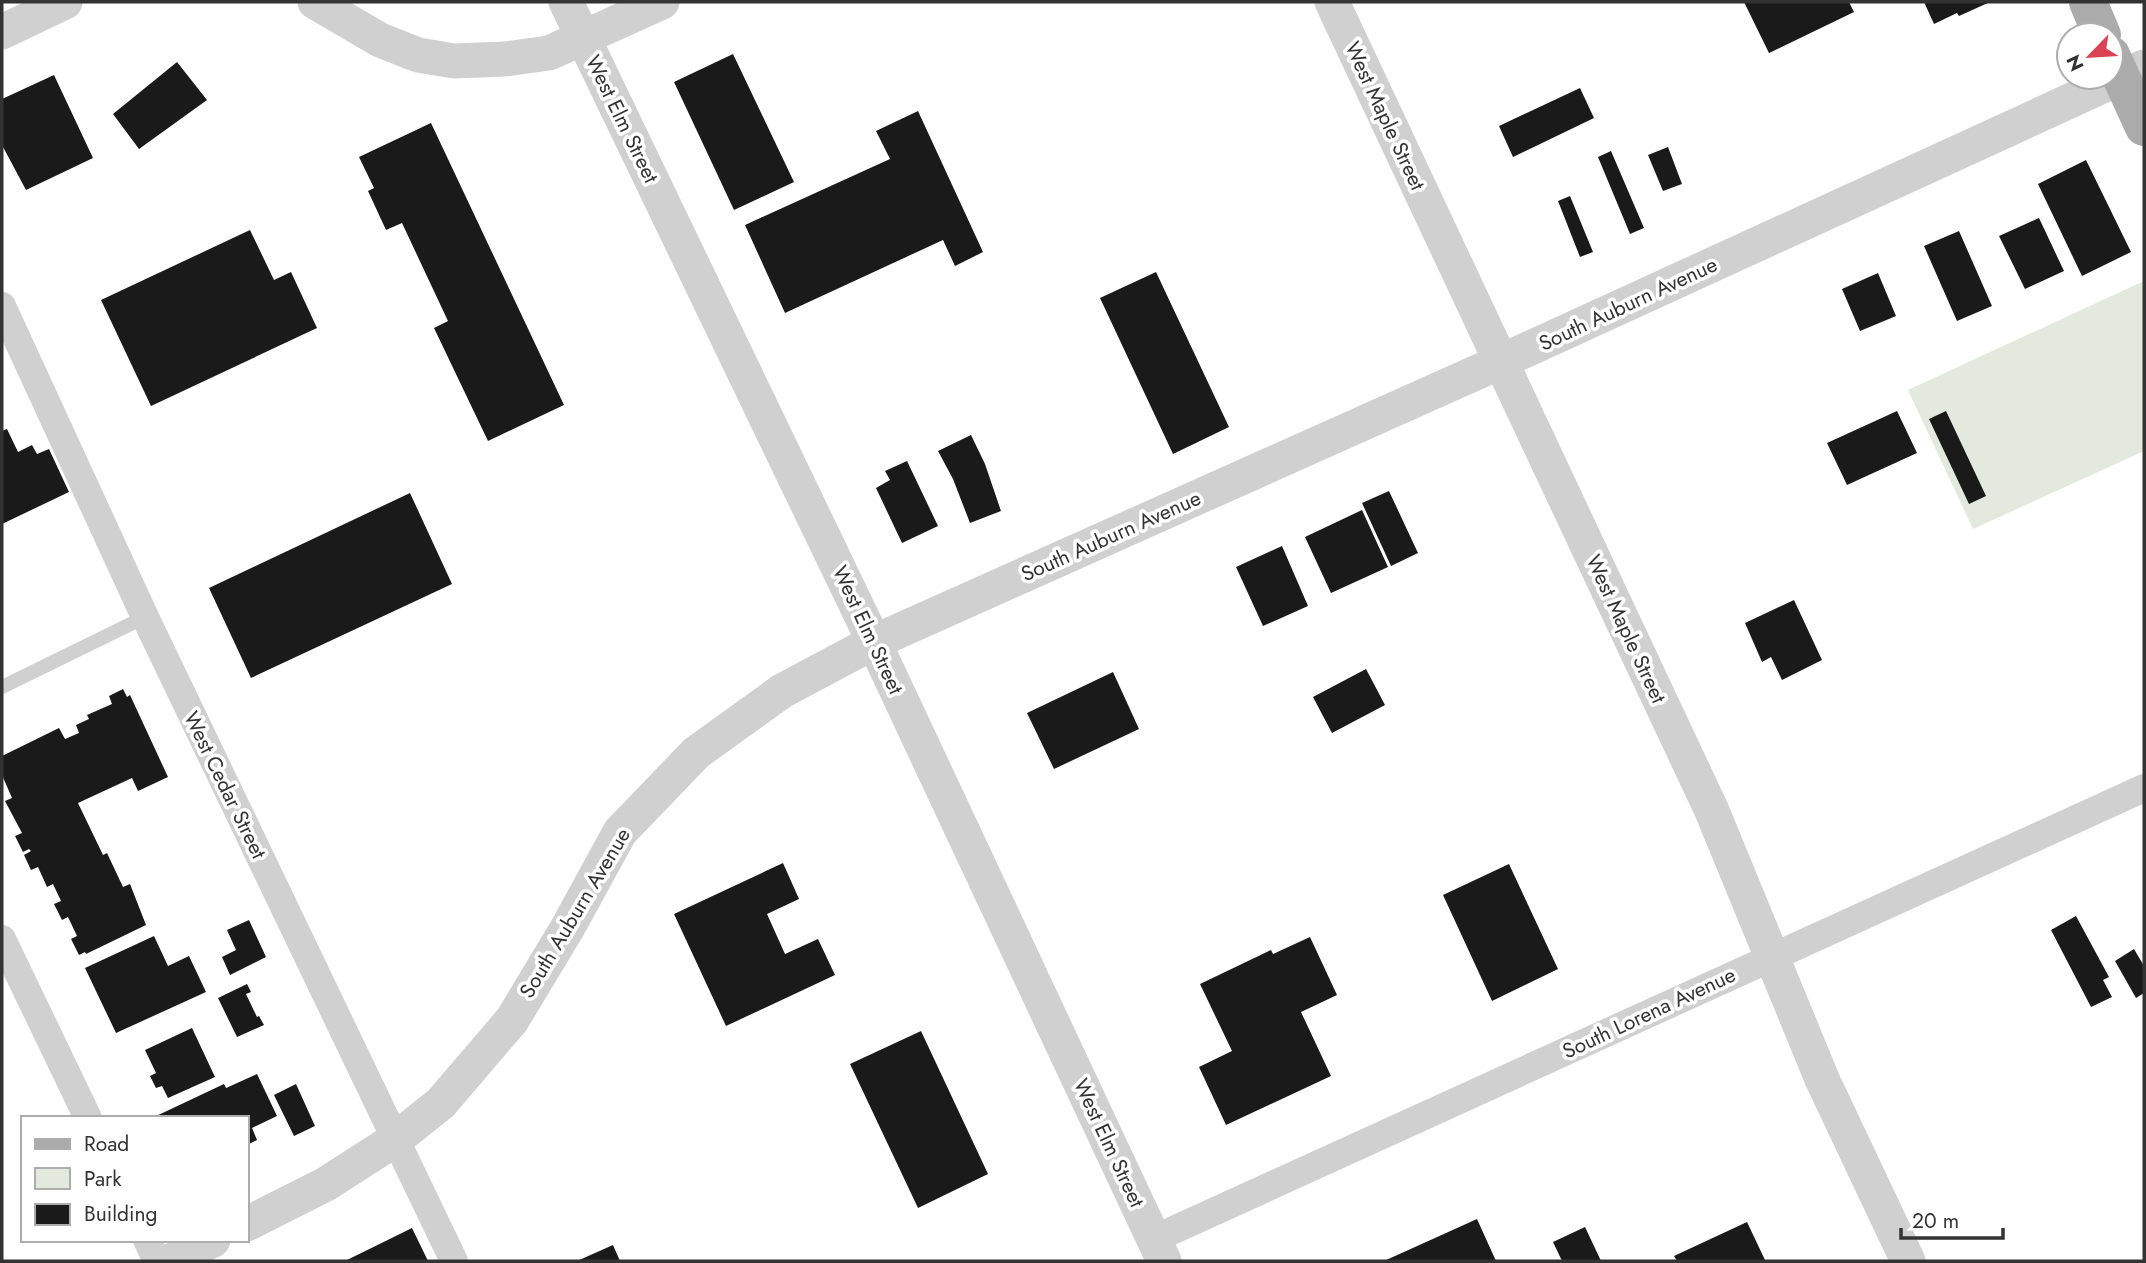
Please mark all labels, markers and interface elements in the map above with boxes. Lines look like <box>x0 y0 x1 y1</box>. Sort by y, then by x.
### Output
north arrow <box>2055 21 2125 91</box>
street label: West Maple Street <box>1337 37 1433 195</box>
street label: West Elm Street <box>578 50 666 188</box>
text: N <box>2060 50 2090 76</box>
street label: South Auburn Avenue <box>1534 249 1722 359</box>
street label: South Auburn Avenue <box>1016 483 1206 589</box>
street label: West Maple Street <box>1578 550 1674 708</box>
street label: West Elm Street <box>825 561 911 699</box>
street label: West Cedar Street <box>176 706 274 864</box>
street label: South Auburn Avenue <box>512 822 638 1004</box>
street label: South Lorena Avenue <box>1558 960 1741 1066</box>
street label: West Elm Street <box>1066 1074 1152 1212</box>
legend <box>21 1116 248 1242</box>
text: Road <box>84 1129 129 1159</box>
text: Park <box>84 1164 122 1194</box>
scale bar <box>1901 1196 2002 1240</box>
text: Building <box>84 1199 157 1229</box>
text: 20 m <box>1912 1206 1959 1236</box>

